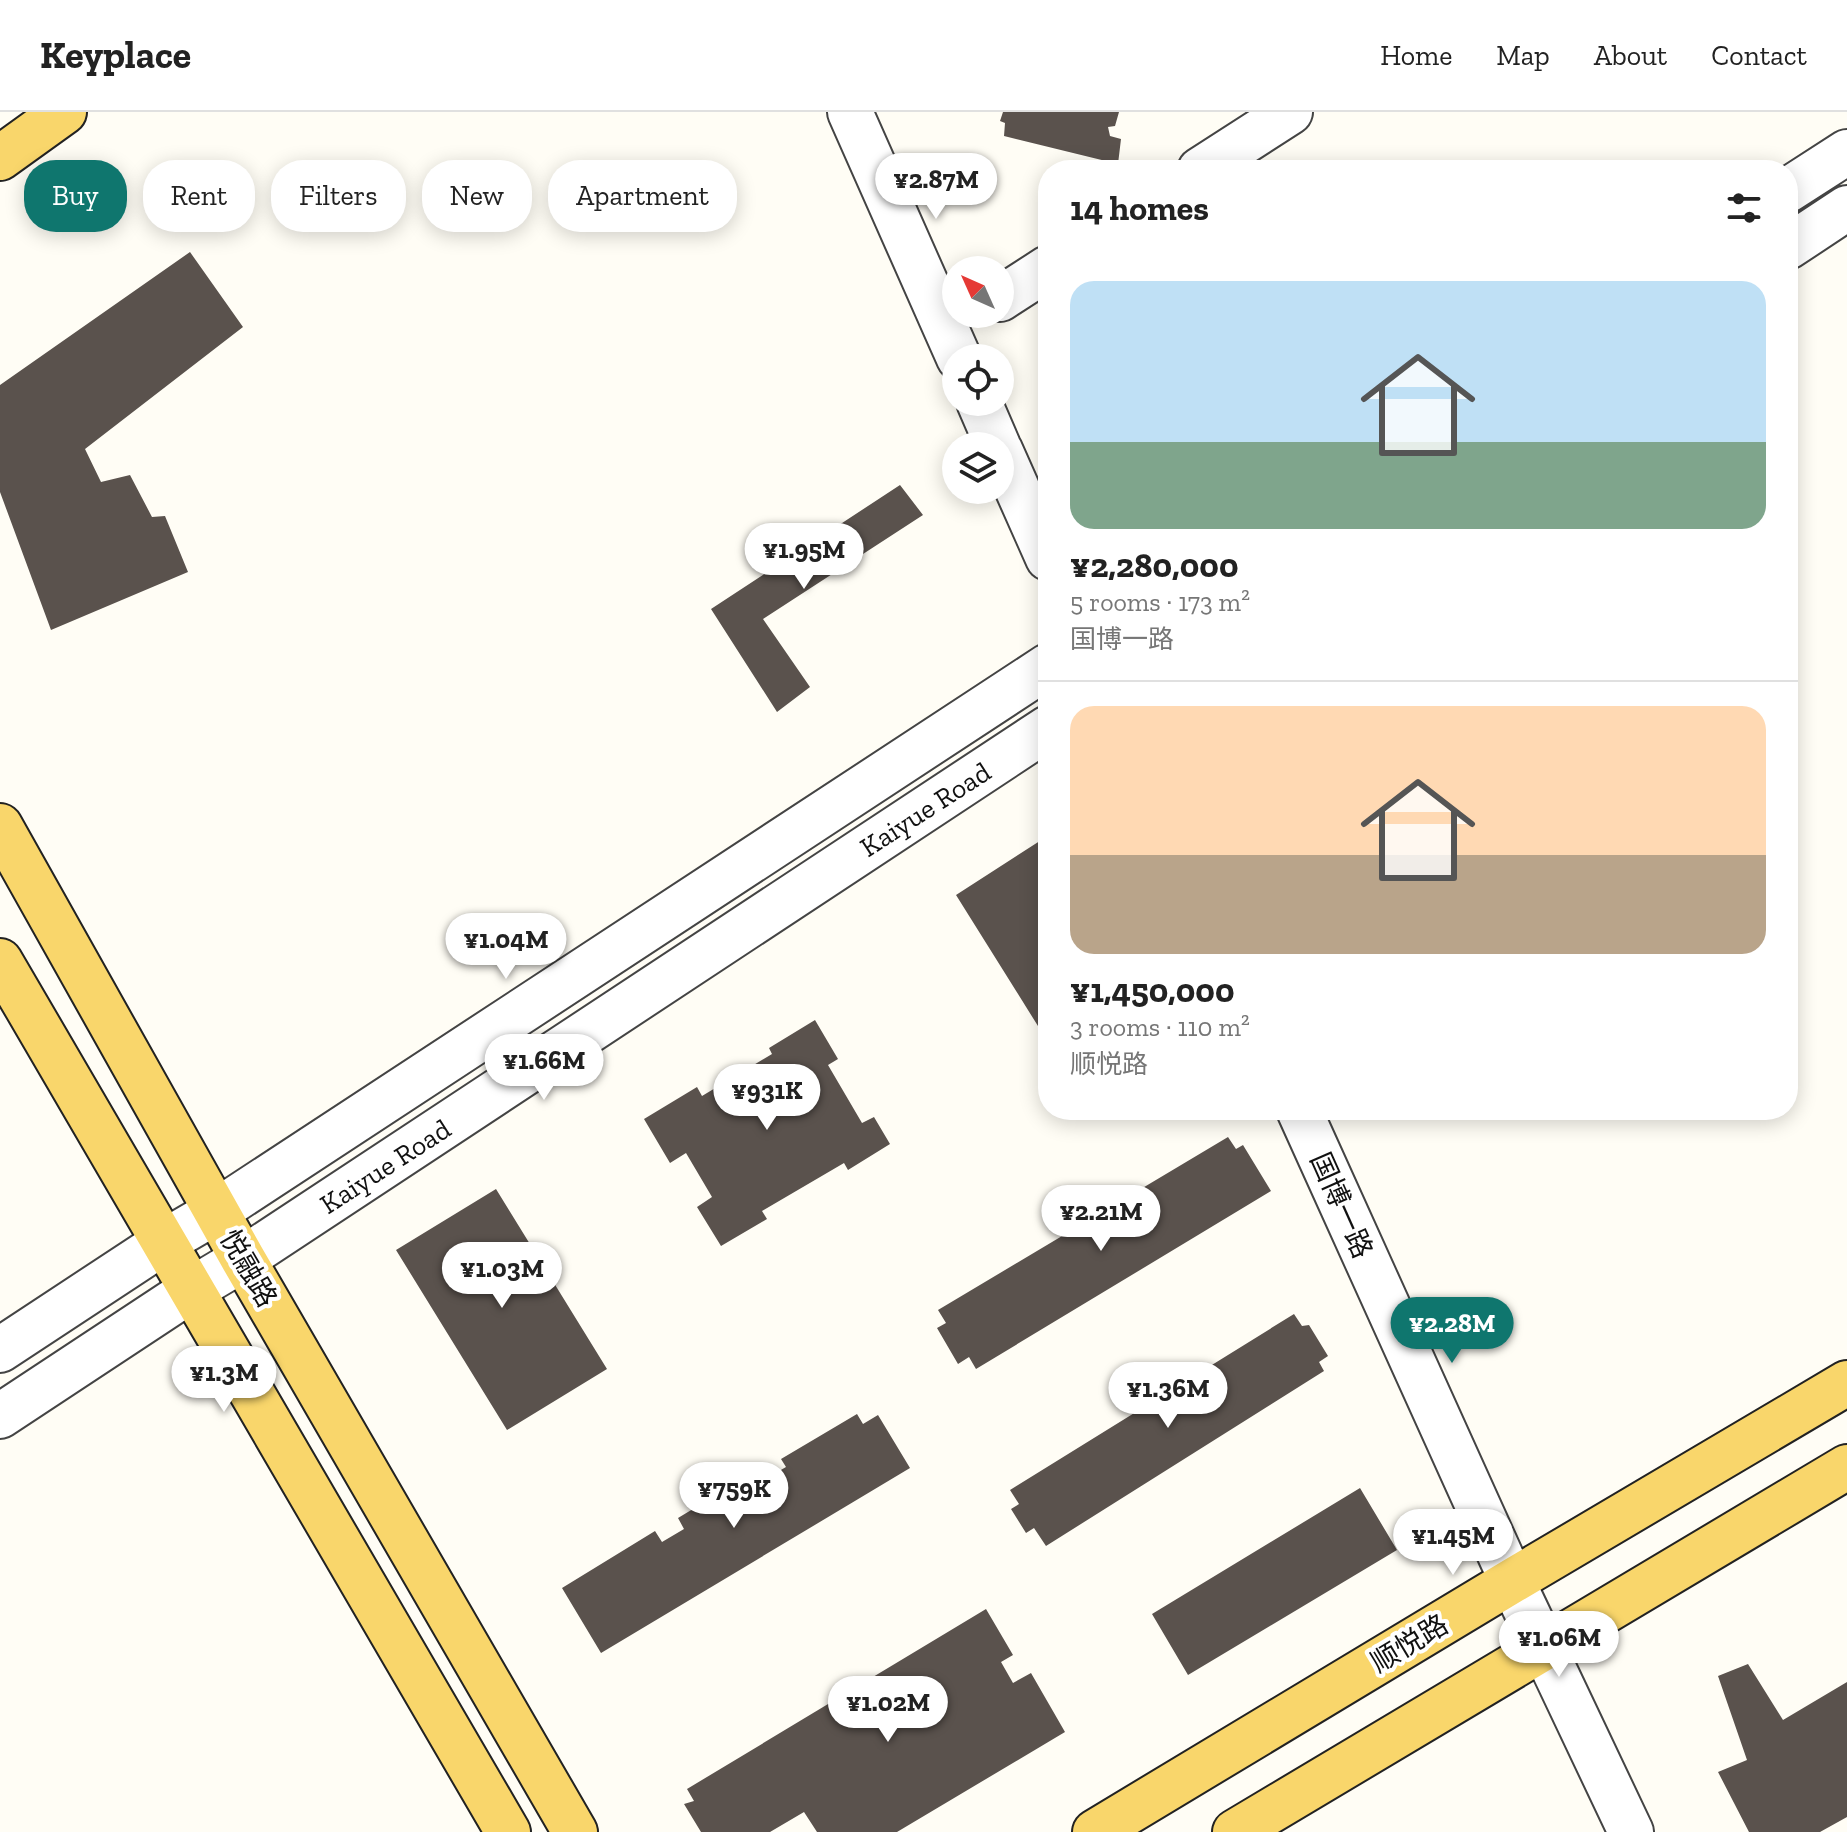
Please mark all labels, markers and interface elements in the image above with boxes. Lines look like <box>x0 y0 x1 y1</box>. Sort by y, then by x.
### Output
text: Keyplace <box>40 32 191 78</box>
text: Home <box>1380 39 1452 72</box>
text: Map <box>1496 39 1550 72</box>
text: About <box>1594 39 1667 72</box>
text: Contact <box>1711 39 1807 72</box>
pin: ¥2.87M <box>871 153 1001 221</box>
chip: Buy <box>24 160 127 232</box>
chip: Rent <box>143 160 255 232</box>
chip: Filters <box>271 160 406 232</box>
chip: New <box>422 160 532 232</box>
chip: Apartment <box>548 160 737 232</box>
text: ¥2.87M <box>893 163 979 195</box>
icon: filters <box>1722 186 1766 230</box>
text: 14 homes <box>1070 188 1209 229</box>
north arrow <box>942 256 1014 328</box>
map controls <box>942 256 1014 504</box>
icon: home <box>1346 333 1490 477</box>
button: locate <box>942 344 1014 416</box>
button: layers <box>942 432 1014 504</box>
pin: ¥1.95M <box>739 523 869 591</box>
text: ¥1.95M <box>763 533 845 565</box>
text: ¥2,280,000 <box>1070 545 1239 586</box>
text: 5 rooms · 173 m² <box>1070 586 1250 618</box>
text: 国博一路 <box>1070 623 1174 655</box>
street label: Kaiyue Road <box>854 755 997 864</box>
icon: home <box>1346 758 1490 902</box>
pin: ¥1.04M <box>441 913 571 981</box>
text: ¥1.04M <box>463 923 549 955</box>
text: ¥1,450,000 <box>1070 970 1235 1011</box>
text: 3 rooms · 110 m² <box>1070 1011 1250 1043</box>
pin: ¥1.66M <box>479 1034 609 1102</box>
text: ¥1.66M <box>503 1044 585 1076</box>
text: 顺悦路 <box>1070 1048 1148 1080</box>
pin: ¥931K <box>711 1064 823 1132</box>
text: ¥931K <box>731 1074 803 1106</box>
street label: Kaiyue Road <box>314 1112 457 1221</box>
street label: 国博一路 <box>1304 1147 1379 1263</box>
pin: ¥2.21M <box>1036 1185 1166 1253</box>
text: ¥2.21M <box>1059 1195 1143 1227</box>
street label: 悦融路 <box>213 1224 284 1313</box>
pin: ¥1.03M <box>437 1242 567 1310</box>
text: ¥1.03M <box>460 1252 544 1284</box>
pin: ¥2.28M <box>1387 1297 1517 1365</box>
text: ¥2.28M <box>1409 1307 1495 1339</box>
pin: ¥1.3M <box>168 1346 280 1414</box>
text: ¥1.3M <box>189 1356 259 1388</box>
pin: ¥1.36M <box>1103 1362 1233 1430</box>
text: ¥1.36M <box>1126 1372 1210 1404</box>
pin: ¥759K <box>678 1462 790 1530</box>
text: ¥759K <box>697 1472 771 1504</box>
pin: ¥1.45M <box>1388 1509 1518 1577</box>
text: ¥1.45M <box>1411 1519 1495 1551</box>
street label: 顺悦路 <box>1365 1608 1454 1679</box>
pin: ¥1.06M <box>1494 1611 1624 1679</box>
text: ¥1.06M <box>1517 1621 1601 1653</box>
pin: ¥1.02M <box>823 1676 953 1744</box>
text: ¥1.02M <box>846 1686 930 1718</box>

